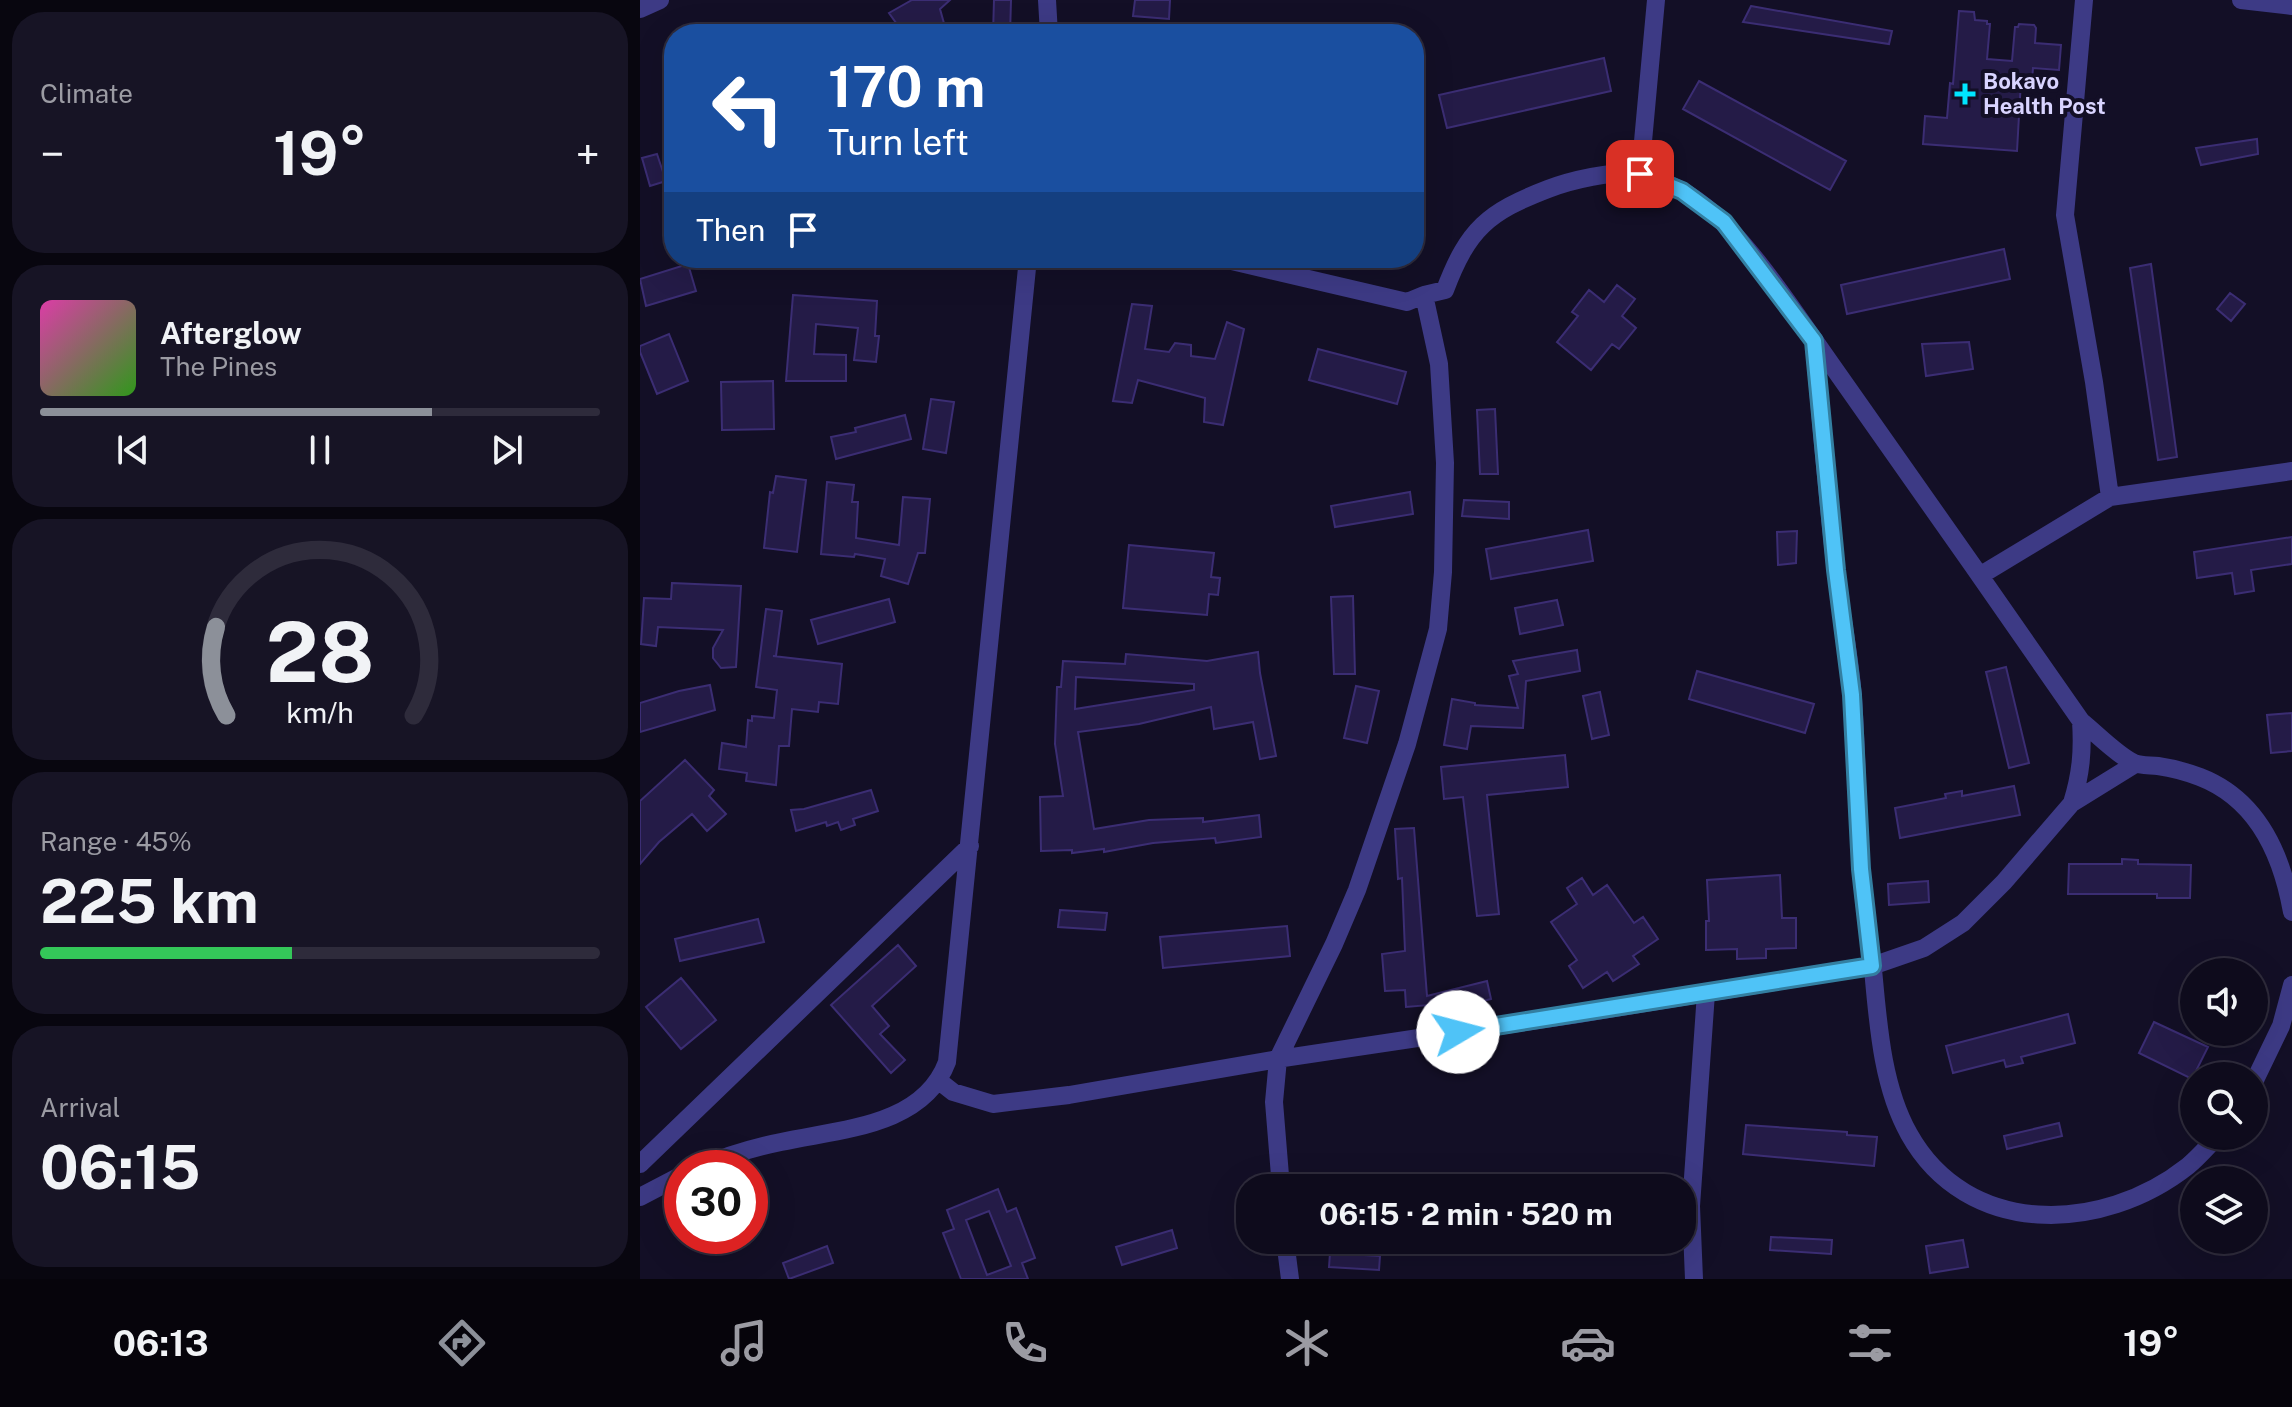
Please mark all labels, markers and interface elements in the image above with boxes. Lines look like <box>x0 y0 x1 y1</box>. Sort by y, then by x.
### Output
text: 170 m <box>828 54 985 120</box>
icon: left <box>696 56 800 160</box>
place label: Bokavo Health Post <box>1983 68 2106 119</box>
text: Climate <box>40 78 133 109</box>
marker: Bokavo Health Post <box>1954 83 1976 105</box>
text: 19° <box>273 118 367 189</box>
text: Turn left <box>828 121 969 163</box>
text: − <box>40 128 64 180</box>
text: + <box>576 128 600 180</box>
pin <box>1606 140 1674 208</box>
icon: arrive <box>1618 152 1662 196</box>
icon: arrive <box>781 208 825 252</box>
text: Then <box>696 212 765 248</box>
text: Afterglow <box>160 315 302 351</box>
text: The Pines <box>160 351 277 382</box>
icon: previous <box>111 428 155 472</box>
icon: pause <box>298 428 342 472</box>
icon: next <box>485 428 529 472</box>
text: 28 <box>266 602 374 700</box>
text: km/h <box>286 696 354 729</box>
text: Range · 45% <box>40 826 192 857</box>
text: 225 km <box>40 866 259 937</box>
map controls <box>2180 958 2268 1254</box>
button: sound <box>2180 958 2268 1046</box>
position arrow <box>1416 990 1500 1074</box>
button: search <box>2180 1062 2268 1150</box>
text: Arrival <box>40 1092 120 1123</box>
text: 06:15 <box>40 1132 200 1203</box>
speed limit sign: 30 <box>664 1150 768 1254</box>
button: layers <box>2180 1166 2268 1254</box>
text: 06:15 · 2 min · 520 m <box>1319 1196 1613 1232</box>
icon: directions <box>434 1315 490 1371</box>
icon: music <box>716 1315 772 1371</box>
icon: phone <box>997 1315 1053 1371</box>
icon: climate <box>1279 1315 1335 1371</box>
icon: car <box>1560 1315 1616 1371</box>
icon: filters <box>1842 1315 1898 1371</box>
text: 06:13 <box>113 1322 209 1364</box>
text: 19° <box>2123 1322 2179 1364</box>

